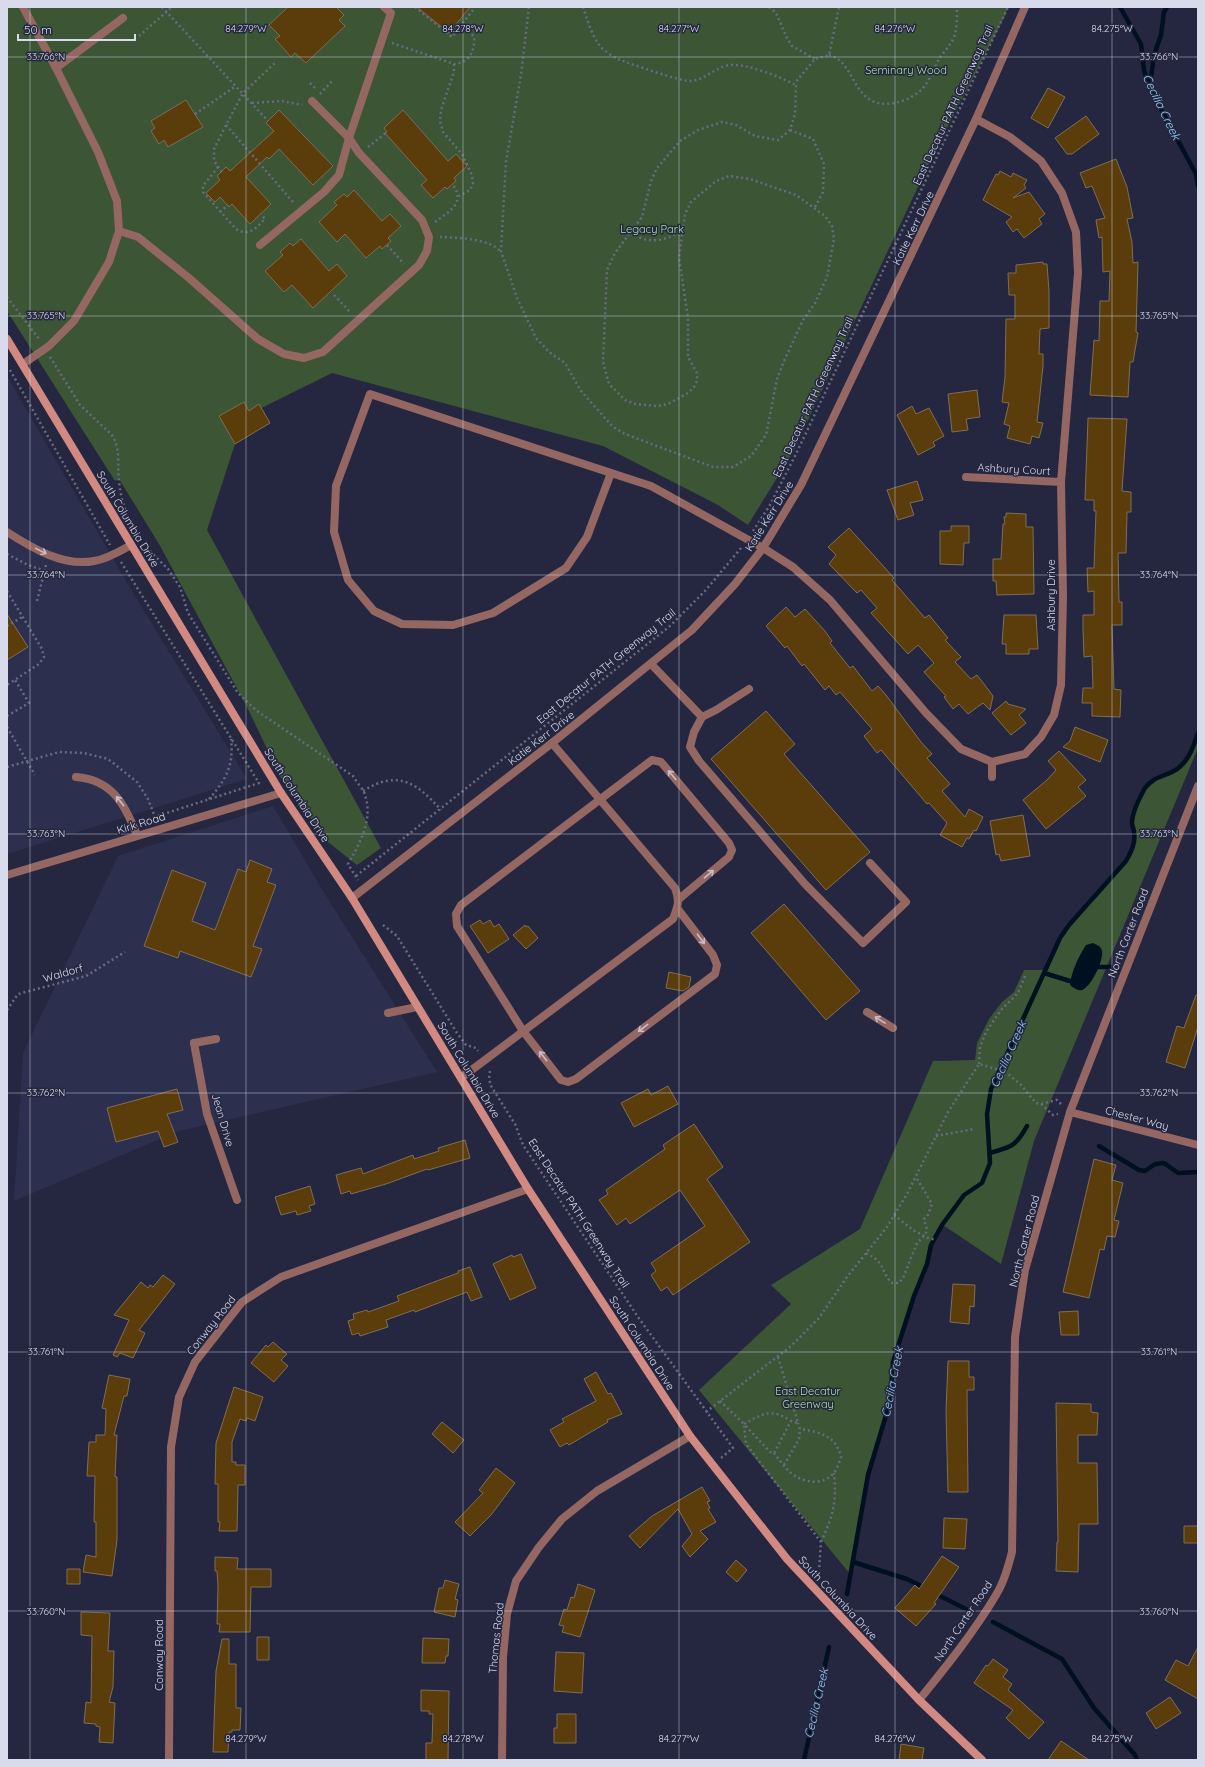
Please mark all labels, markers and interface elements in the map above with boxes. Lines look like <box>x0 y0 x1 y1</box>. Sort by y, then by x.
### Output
scale bar <box>18 16 135 42</box>
text: 50 m <box>24 22 52 37</box>
text: 84.279°W <box>225 22 267 35</box>
text: 84.278°W <box>442 22 484 35</box>
text: 84.277°W <box>658 22 700 35</box>
text: 84.276°W <box>874 22 916 35</box>
text: 84.275°W <box>1091 22 1133 35</box>
street label: East Decatur PATH Greenway Trail <box>910 23 996 187</box>
text: 33.766°N <box>27 50 65 63</box>
text: 33.766°N <box>1140 50 1178 63</box>
park label: Seminary Wood <box>865 63 947 77</box>
water label: Cecilia Creek <box>1140 72 1185 144</box>
street label: Katie Kerr Drive <box>889 189 937 267</box>
park label: Legacy Park <box>620 222 684 236</box>
text: 33.765°N <box>27 309 65 322</box>
text: 33.765°N <box>1140 309 1178 322</box>
street label: East Decatur PATH Greenway Trail <box>770 315 856 479</box>
street label: Ashbury Court <box>977 460 1051 478</box>
street label: South Columbia Drive <box>94 468 162 570</box>
street label: Katie Kerr Drive <box>742 478 796 554</box>
one-way arrow <box>34 548 46 556</box>
street label: Ashbury Drive <box>1044 559 1058 631</box>
text: 33.764°N <box>27 568 65 581</box>
text: 33.764°N <box>1140 568 1178 581</box>
street label: East Decatur PATH Greenway Trail <box>534 605 678 727</box>
street label: Katie Kerr Drive <box>505 708 577 768</box>
street label: South Columbia Drive <box>261 745 333 845</box>
one-way arrow <box>668 770 677 781</box>
one-way arrow <box>116 795 124 806</box>
street label: Kirk Road <box>115 809 167 837</box>
text: 33.763°N <box>27 827 65 840</box>
text: 33.763°N <box>1140 827 1178 840</box>
one-way arrow <box>703 870 713 879</box>
street label: North Carter Road <box>1105 886 1151 980</box>
one-way arrow <box>696 933 705 944</box>
street label: Waldorf <box>41 961 85 985</box>
one-way arrow <box>874 1016 886 1024</box>
water label: Cecilia Creek <box>987 1017 1030 1090</box>
street label: South Columbia Drive <box>435 1019 503 1121</box>
one-way arrow <box>638 1024 649 1032</box>
one-way arrow <box>539 1051 547 1062</box>
text: 33.762°N <box>27 1086 65 1099</box>
text: 33.762°N <box>1140 1086 1178 1099</box>
street label: Jean Drive <box>209 1092 237 1148</box>
street label: Chester Way <box>1104 1103 1170 1133</box>
street label: East Decatur PATH Greenway Trail <box>525 1136 633 1290</box>
street label: North Carter Road <box>1006 1194 1042 1288</box>
street label: Conway Road <box>183 1292 239 1358</box>
street label: South Columbia Drive <box>606 1293 678 1393</box>
water label: Cecilia Creek <box>878 1344 906 1419</box>
text: 33.761°N <box>28 1345 64 1358</box>
text: 33.761°N <box>1141 1345 1177 1358</box>
park label: East Decatur Greenway <box>775 1384 842 1411</box>
street label: South Columbia Drive <box>795 1553 881 1643</box>
street label: North Carter Road <box>931 1578 995 1664</box>
street label: Thomas Road <box>485 1602 507 1674</box>
text: 33.760°N <box>26 1605 66 1618</box>
text: 33.760°N <box>1139 1605 1179 1618</box>
street label: Conway Road <box>152 1619 166 1691</box>
water label: Cecilia Creek <box>801 1665 832 1739</box>
text: 84.279°W <box>225 1732 267 1745</box>
text: 84.278°W <box>442 1732 484 1745</box>
text: 84.277°W <box>658 1732 700 1745</box>
text: 84.276°W <box>874 1732 916 1745</box>
text: 84.275°W <box>1091 1732 1133 1745</box>

